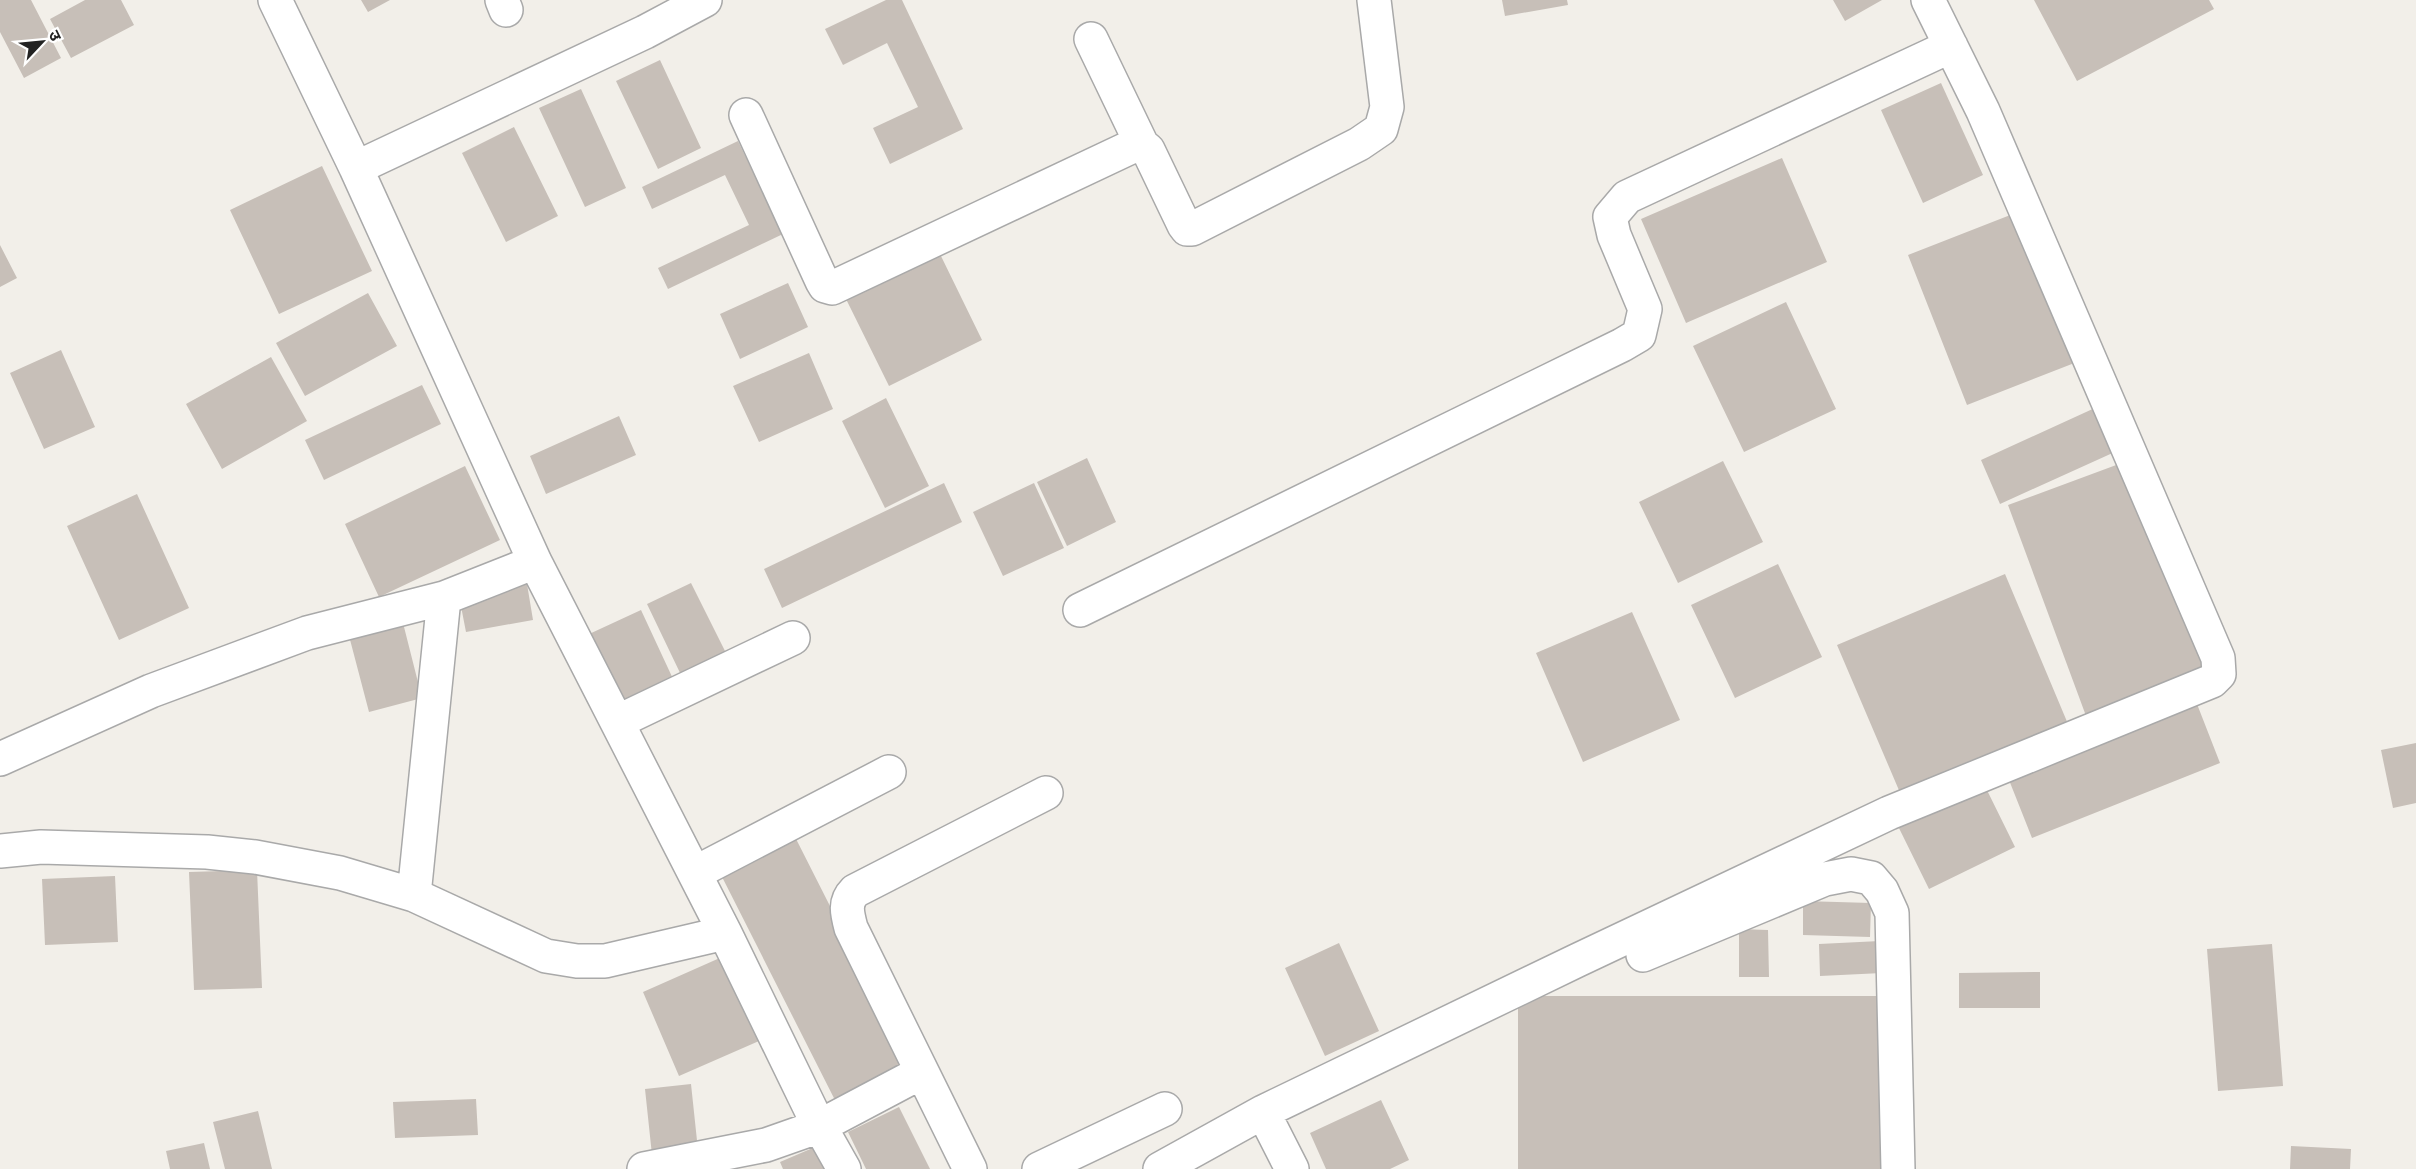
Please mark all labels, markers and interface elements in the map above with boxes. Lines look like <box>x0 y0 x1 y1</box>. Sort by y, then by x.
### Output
north arrow <box>12 12 72 72</box>
text: उ <box>44 27 67 45</box>

